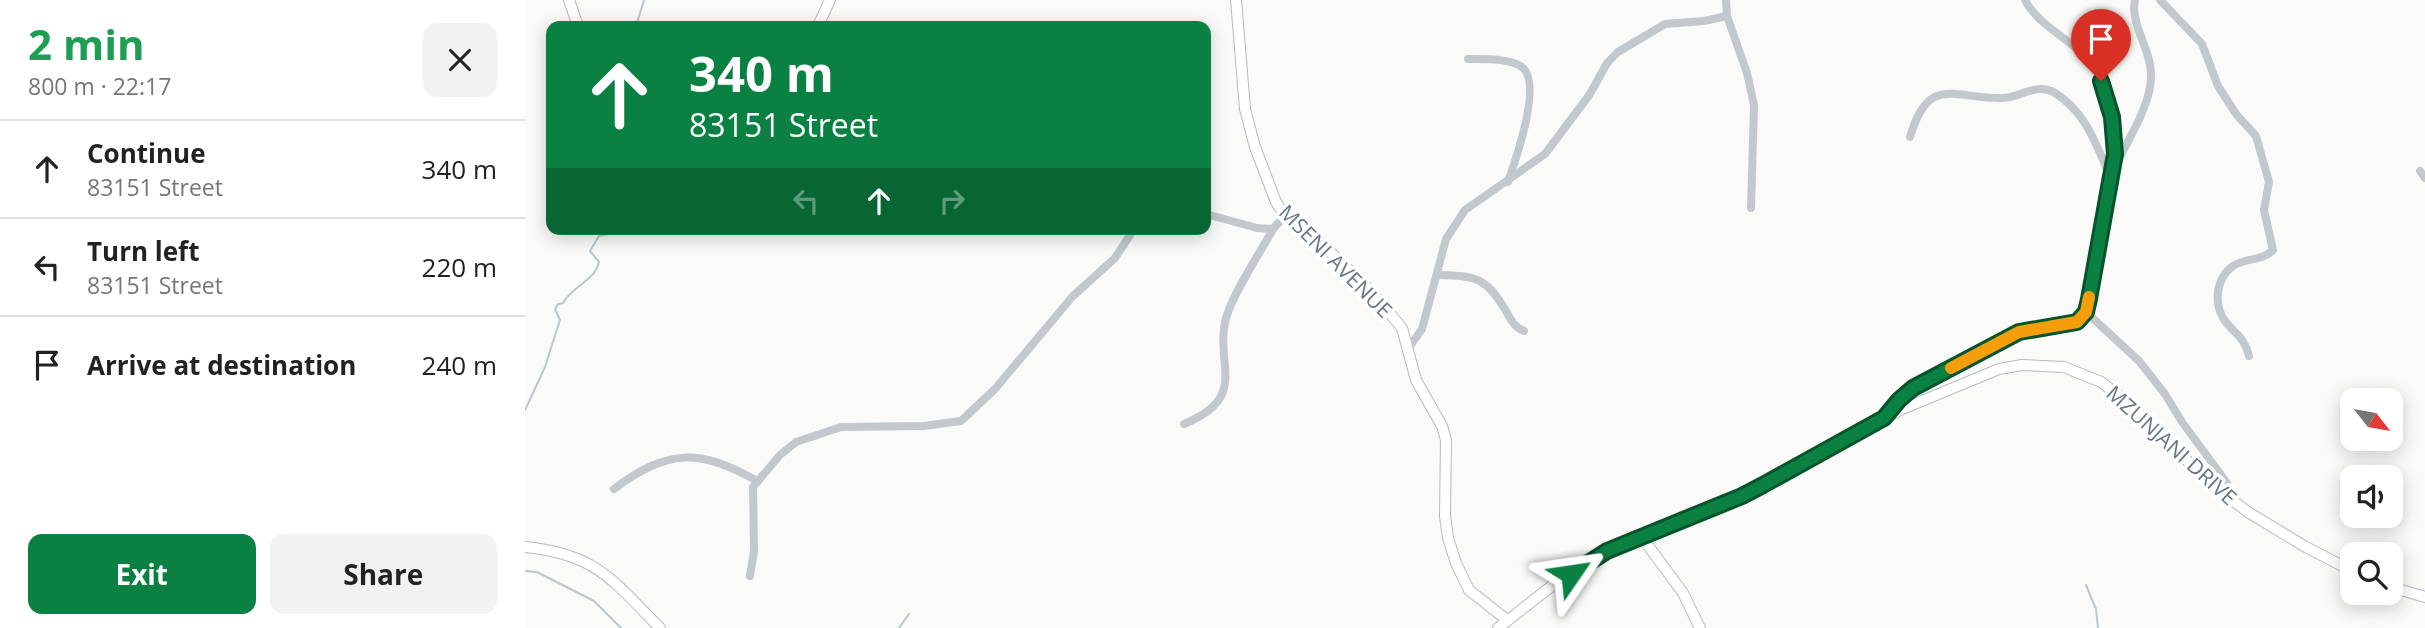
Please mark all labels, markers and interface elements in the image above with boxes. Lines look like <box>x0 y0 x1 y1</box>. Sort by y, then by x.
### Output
pin <box>2071 9 2131 81</box>
text: 2 min <box>28 15 145 72</box>
icon: arrive <box>2082 20 2120 58</box>
button: close <box>423 23 497 97</box>
text: 340 m <box>689 40 834 106</box>
icon: ahead <box>574 49 665 140</box>
text: 800 m · 22:17 <box>28 70 171 102</box>
text: 83151 Street <box>689 103 878 146</box>
text: Continue <box>87 135 206 171</box>
icon: ahead <box>28 150 66 188</box>
text: 340 m <box>422 151 497 187</box>
text: 83151 Street <box>87 171 223 203</box>
icon: left <box>787 182 825 220</box>
icon: ahead <box>860 182 898 220</box>
icon: right <box>933 182 971 220</box>
street label: MSENI AVENUE <box>1273 198 1399 324</box>
text: Turn left <box>87 233 199 269</box>
icon: left <box>28 248 66 286</box>
text: 220 m <box>422 249 497 285</box>
text: 83151 Street <box>87 269 223 301</box>
icon: arrive <box>28 346 66 384</box>
text: Arrive at destination <box>87 347 356 383</box>
text: 240 m <box>422 347 497 383</box>
street label: MZUNJANI DRIVE <box>2101 379 2243 511</box>
north arrow <box>2340 388 2403 452</box>
map controls <box>2340 388 2403 605</box>
button: sound <box>2340 465 2403 528</box>
button: Exit <box>28 534 256 614</box>
button: Share <box>270 534 497 614</box>
position arrow <box>1534 537 1608 611</box>
button: search <box>2340 542 2403 605</box>

